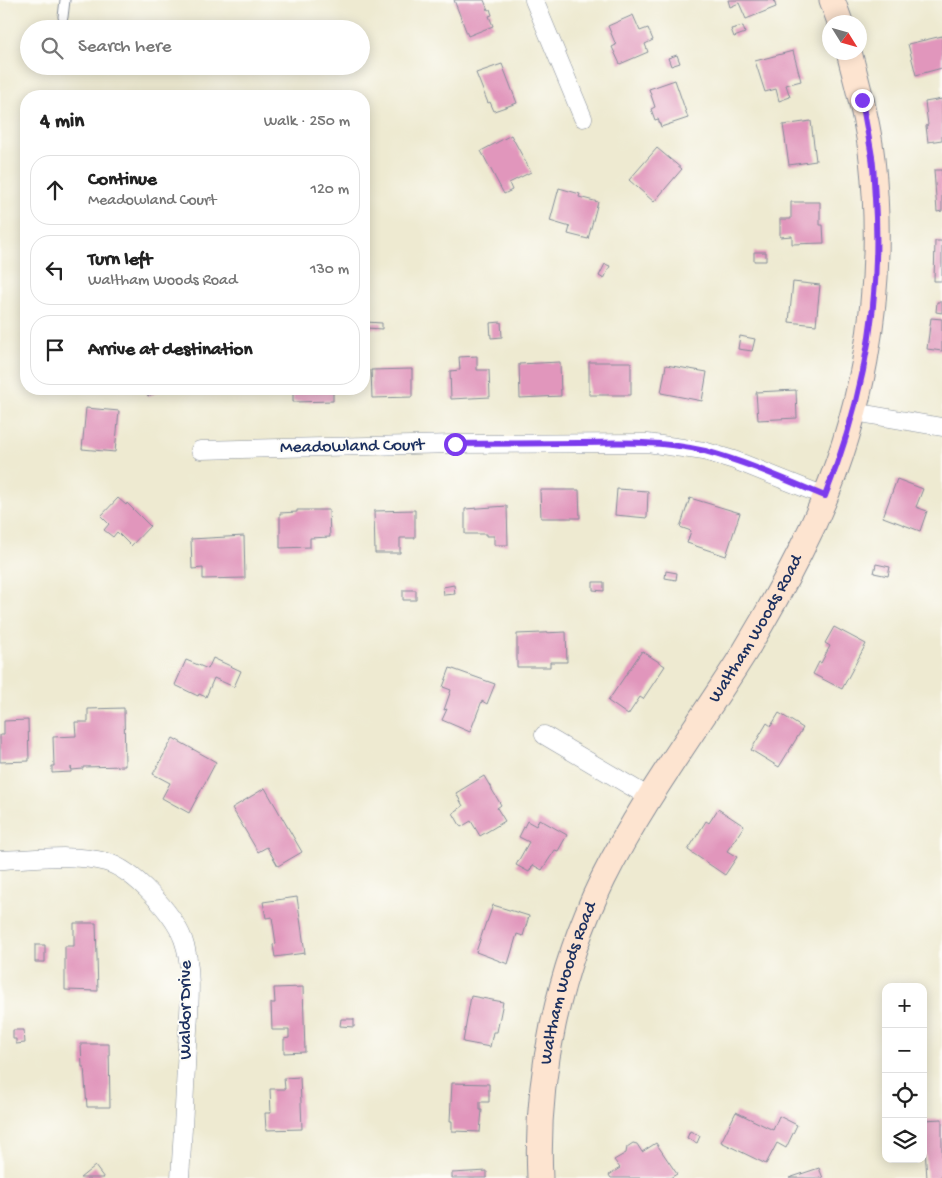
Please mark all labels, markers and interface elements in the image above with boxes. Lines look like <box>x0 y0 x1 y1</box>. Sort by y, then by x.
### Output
north arrow <box>822 15 867 60</box>
search box <box>20 20 370 75</box>
icon: search <box>38 34 66 62</box>
text: Search here <box>78 36 172 59</box>
route end <box>851 89 874 112</box>
text: 4 min <box>40 110 84 135</box>
text: Walk · 250 m <box>264 113 350 132</box>
text: Continue <box>88 169 157 192</box>
icon: ahead <box>41 176 69 204</box>
text: 120 m <box>310 181 349 200</box>
text: Meadowland Court <box>88 192 216 211</box>
text: Turn left <box>88 249 152 272</box>
icon: left <box>41 256 69 284</box>
text: 130 m <box>310 261 349 280</box>
text: Waltham Woods Road <box>88 272 237 291</box>
icon: arrive <box>41 336 69 364</box>
text: Arrive at destination <box>88 339 252 362</box>
route start <box>444 433 467 456</box>
street label: Meadowland Court <box>280 435 426 459</box>
street label: Waltham Woods Road <box>704 550 808 707</box>
street label: Waltham Woods Road <box>536 898 602 1066</box>
street label: Waldor Drive <box>176 960 197 1060</box>
map controls <box>882 983 927 1163</box>
button: + <box>882 983 927 1028</box>
button: − <box>882 1028 927 1073</box>
button: locate <box>882 1073 927 1118</box>
button: layers <box>882 1118 927 1163</box>

